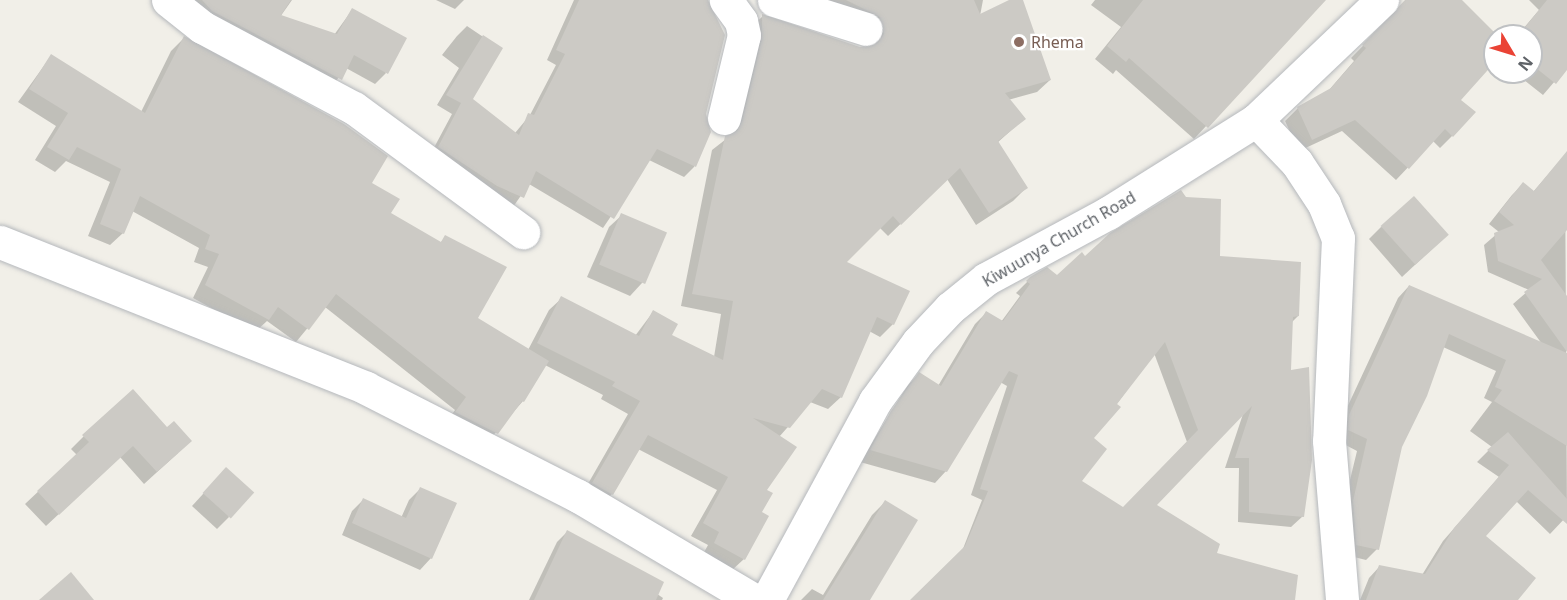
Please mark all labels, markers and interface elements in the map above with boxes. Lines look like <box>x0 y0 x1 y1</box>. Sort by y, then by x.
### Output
north arrow <box>1483 24 1543 84</box>
place label: Rhema <box>1031 32 1084 52</box>
marker: Rhema <box>1012 35 1026 49</box>
text: N <box>1513 52 1538 76</box>
street label: Kiwuunya Church Road <box>979 187 1139 291</box>

